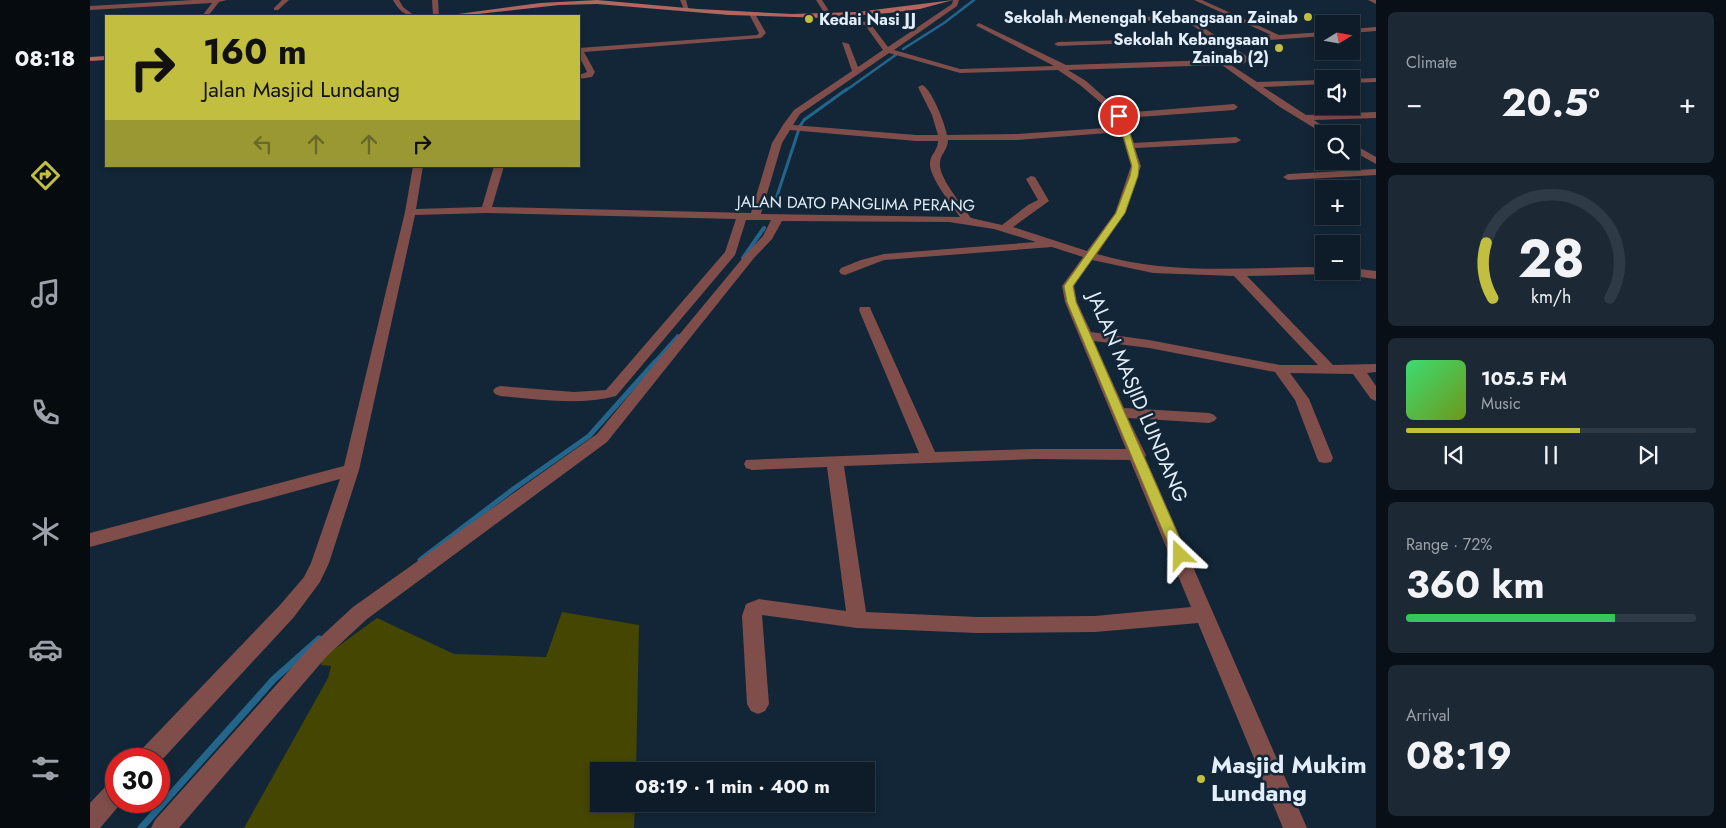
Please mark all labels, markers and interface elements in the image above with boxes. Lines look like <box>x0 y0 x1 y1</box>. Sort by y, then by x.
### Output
place label: Sekolah Menengah Kebangsaan Zainab <box>1004 6 1298 29</box>
place label: Kedai Nasi JJ <box>819 8 916 31</box>
marker: Sekolah Menengah Kebangsaan Zainab <box>1302 11 1314 23</box>
marker: Kedai Nasi JJ <box>803 13 815 25</box>
north arrow <box>1315 15 1360 60</box>
map controls <box>1315 15 1360 280</box>
text: 160 m <box>203 27 307 77</box>
place label: Sekolah Kebangsaan Zainab (2) <box>1113 28 1269 69</box>
icon: right <box>120 35 185 100</box>
text: 08:18 <box>15 42 75 74</box>
marker: Sekolah Kebangsaan Zainab (2) <box>1273 42 1285 54</box>
text: Climate <box>1406 51 1457 74</box>
button: sound <box>1315 70 1360 115</box>
text: Jalan Masjid Lundang <box>203 73 400 105</box>
text: 20.5° <box>1502 75 1600 130</box>
text: − <box>1406 83 1423 124</box>
text: + <box>1679 83 1696 124</box>
pin <box>1098 95 1140 137</box>
icon: arrive <box>1105 102 1133 130</box>
button: search <box>1315 125 1360 170</box>
icon: left <box>249 130 277 158</box>
icon: ahead <box>302 130 330 158</box>
icon: ahead <box>355 130 383 158</box>
icon: right <box>408 130 436 158</box>
icon: directions <box>28 158 63 193</box>
button: + <box>1315 180 1360 225</box>
street label: JALAN DATO PANGLIMA PERANG <box>735 190 975 217</box>
text: 28 <box>1518 221 1584 297</box>
button: − <box>1315 235 1360 280</box>
icon: music <box>28 276 63 311</box>
text: km/h <box>1531 284 1571 310</box>
street label: JALAN MASJID LUNDANG <box>1079 285 1195 507</box>
text: 105.5 FM <box>1481 365 1567 392</box>
text: Music <box>1481 392 1521 415</box>
icon: phone <box>28 395 63 430</box>
icon: previous <box>1440 441 1468 469</box>
icon: pause <box>1537 441 1565 469</box>
icon: next <box>1634 441 1662 469</box>
icon: climate <box>28 514 63 549</box>
position arrow <box>1153 528 1205 580</box>
text: Range · 72% <box>1406 533 1492 556</box>
text: 360 km <box>1406 557 1545 612</box>
icon: car <box>28 632 63 667</box>
text: Arrival <box>1406 704 1450 727</box>
text: 08:19 <box>1406 728 1512 783</box>
place label: Masjid Mukim Lundang <box>1211 747 1367 810</box>
speed limit sign: 30 <box>105 748 170 813</box>
icon: filters <box>28 751 63 786</box>
text: 08:19 · 1 min · 400 m <box>635 773 830 800</box>
marker: Masjid Mukim Lundang <box>1195 773 1207 785</box>

